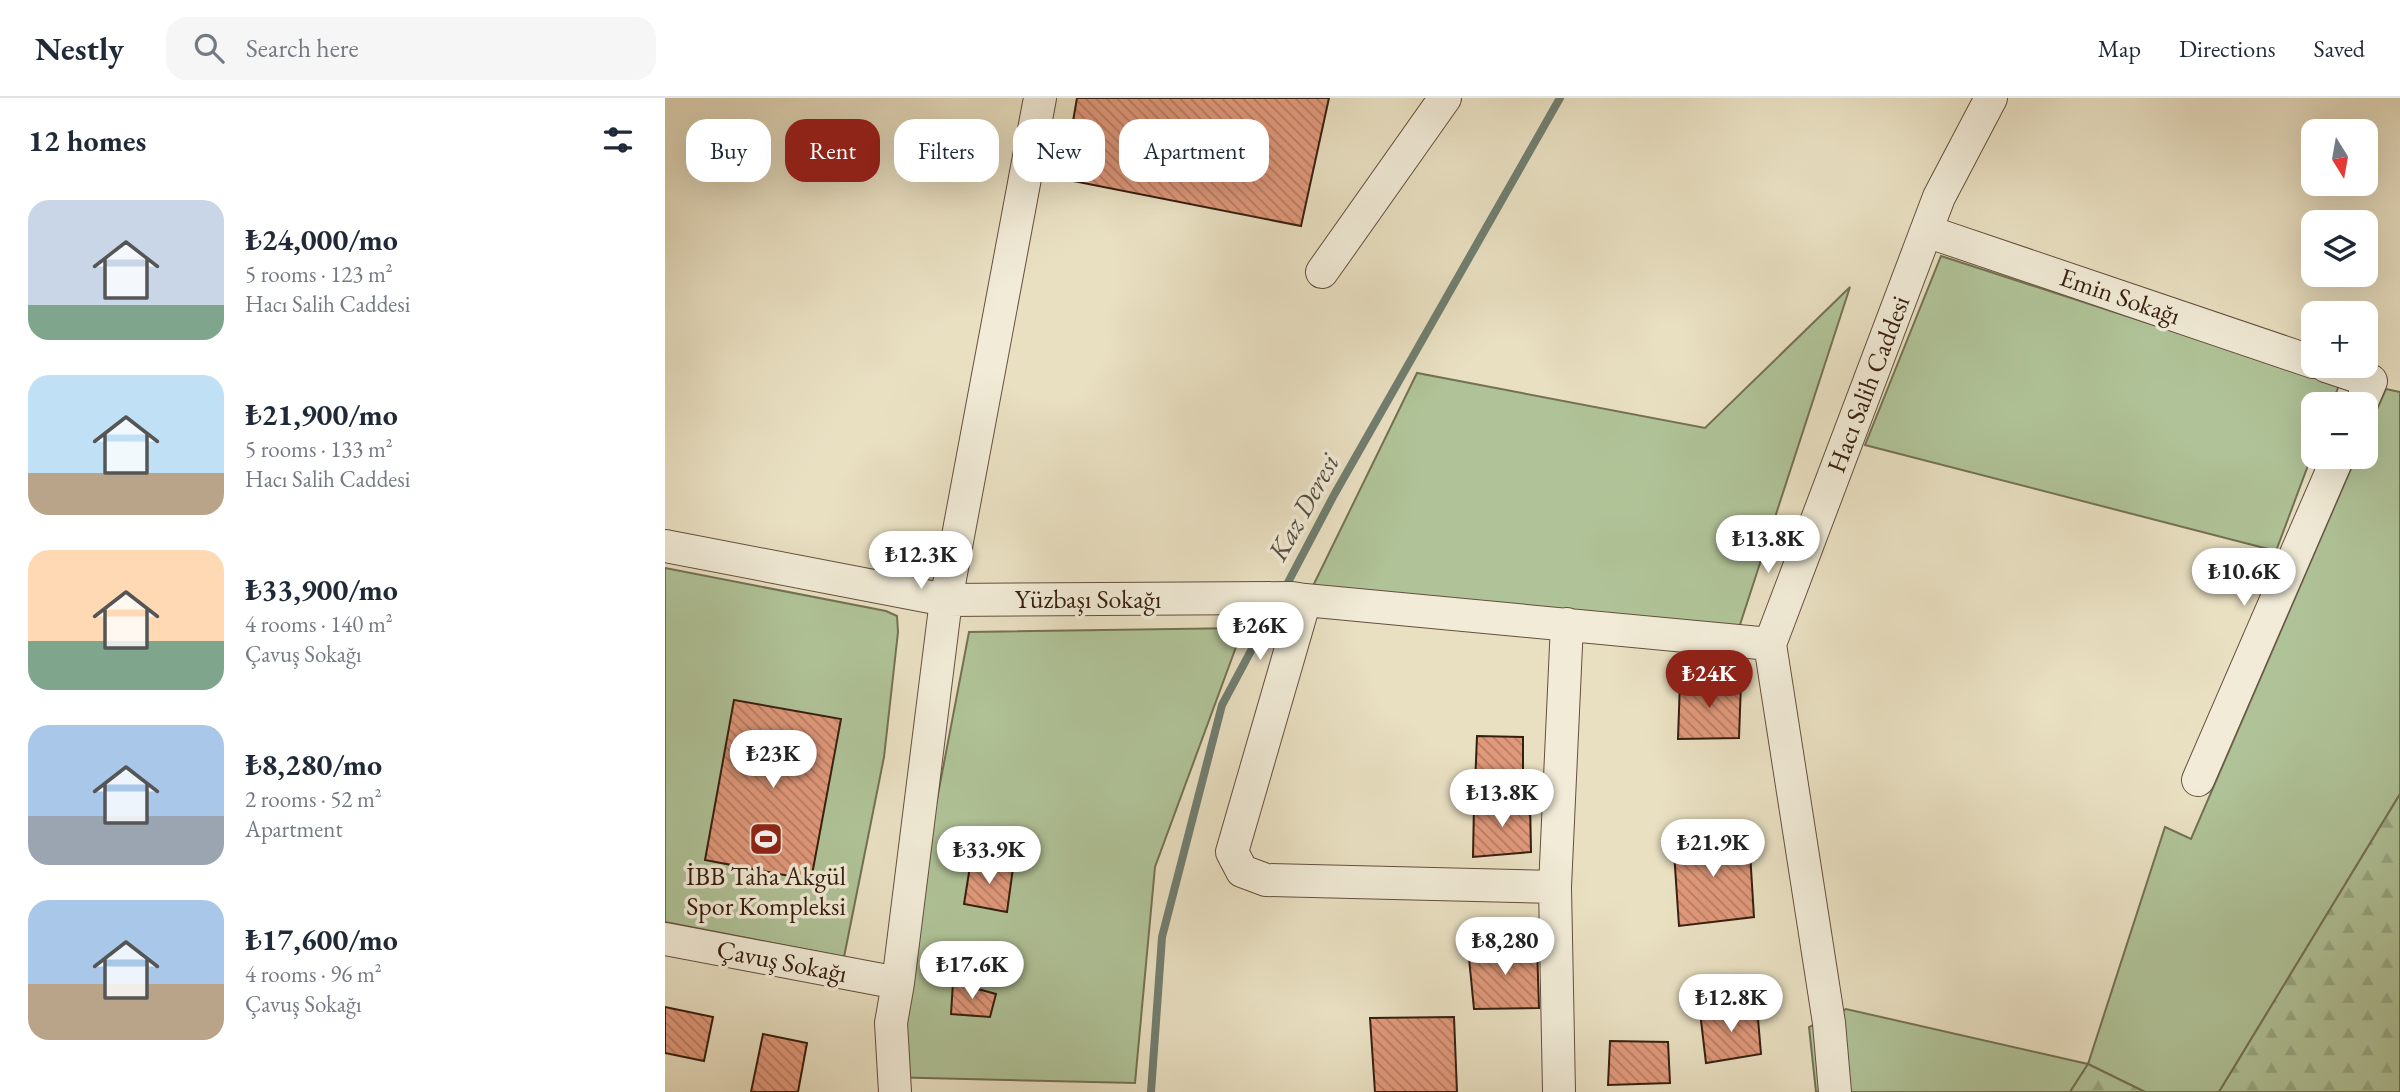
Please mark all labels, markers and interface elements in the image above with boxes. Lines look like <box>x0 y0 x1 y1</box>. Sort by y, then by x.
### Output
search box <box>166 17 656 80</box>
text: Nestly <box>35 27 124 70</box>
icon: search <box>190 29 228 67</box>
text: Search here <box>246 31 359 65</box>
text: Map <box>2098 33 2141 64</box>
text: Directions <box>2179 33 2276 64</box>
text: Saved <box>2314 33 2365 64</box>
chip: Buy <box>686 119 771 182</box>
chip: Rent <box>785 119 880 182</box>
chip: Filters <box>894 119 999 182</box>
chip: New <box>1013 119 1105 182</box>
chip: Apartment <box>1119 119 1269 182</box>
north arrow <box>2301 119 2378 196</box>
map controls <box>2301 119 2378 469</box>
text: 12 homes <box>28 121 146 160</box>
icon: filters <box>599 121 637 159</box>
button: layers <box>2301 210 2378 287</box>
text: ₺24,000/mo <box>245 220 398 259</box>
icon: home <box>84 228 168 312</box>
text: 5 rooms · 123 m² <box>245 259 393 289</box>
street label: Emin Sokağı <box>2055 260 2185 332</box>
text: Hacı Salih Caddesi <box>245 289 410 319</box>
street label: Hacı Salih Caddesi <box>1819 291 1917 477</box>
button: + <box>2301 301 2378 378</box>
button: − <box>2301 392 2378 469</box>
text: ₺21,900/mo <box>245 395 398 434</box>
icon: home <box>84 403 168 487</box>
text: 5 rooms · 133 m² <box>245 434 393 464</box>
water label: Kaz Deresi <box>1259 446 1348 568</box>
text: Hacı Salih Caddesi <box>245 464 410 494</box>
pin: ₺13.8K <box>1711 516 1825 575</box>
text: ₺13.8K <box>1732 523 1804 553</box>
pin: ₺12.3K <box>864 532 978 591</box>
text: ₺12.3K <box>885 539 957 569</box>
pin: ₺10.6K <box>2187 548 2301 608</box>
text: ₺10.6K <box>2208 556 2280 586</box>
text: ₺33,900/mo <box>245 570 398 609</box>
icon: home <box>84 578 168 662</box>
street label: Yüzbaşı Sokağı <box>1015 582 1161 616</box>
pin: ₺26K <box>1219 602 1301 662</box>
text: 4 rooms · 140 m² <box>245 609 393 639</box>
text: ₺26K <box>1233 610 1287 640</box>
text: Çavuş Sokağı <box>245 639 362 669</box>
pin: ₺24K <box>1668 650 1750 710</box>
text: ₺24K <box>1682 658 1736 688</box>
pin: ₺23K <box>732 730 814 790</box>
text: ₺23K <box>746 738 800 768</box>
text: ₺8,280/mo <box>245 745 382 784</box>
icon: home <box>84 753 168 837</box>
pin: ₺13.8K <box>1445 770 1559 829</box>
text: ₺13.8K <box>1466 777 1538 807</box>
text: 2 rooms · 52 m² <box>245 784 382 814</box>
text: Apartment <box>245 814 343 844</box>
sports icon: İBB Taha Akgül Spor Kompleksi <box>747 820 785 858</box>
pin: ₺21.9K <box>1656 820 1770 879</box>
pin: ₺33.9K <box>932 826 1046 886</box>
text: ₺21.9K <box>1677 827 1749 857</box>
text: ₺33.9K <box>953 834 1025 864</box>
place label: İBB Taha Akgül Spor Kompleksi <box>686 859 846 923</box>
pin: ₺8,280 <box>1448 918 1562 977</box>
text: ₺17,600/mo <box>245 920 398 959</box>
text: ₺8,280 <box>1472 925 1539 955</box>
icon: home <box>84 928 168 1012</box>
street label: Çavuş Sokağı <box>714 932 850 990</box>
pin: ₺17.6K <box>915 942 1029 1001</box>
text: ₺17.6K <box>936 949 1008 979</box>
text: 4 rooms · 96 m² <box>245 959 382 989</box>
pin: ₺12.8K <box>1674 974 1788 1034</box>
text: ₺12.8K <box>1695 982 1767 1012</box>
text: Çavuş Sokağı <box>245 989 362 1019</box>

